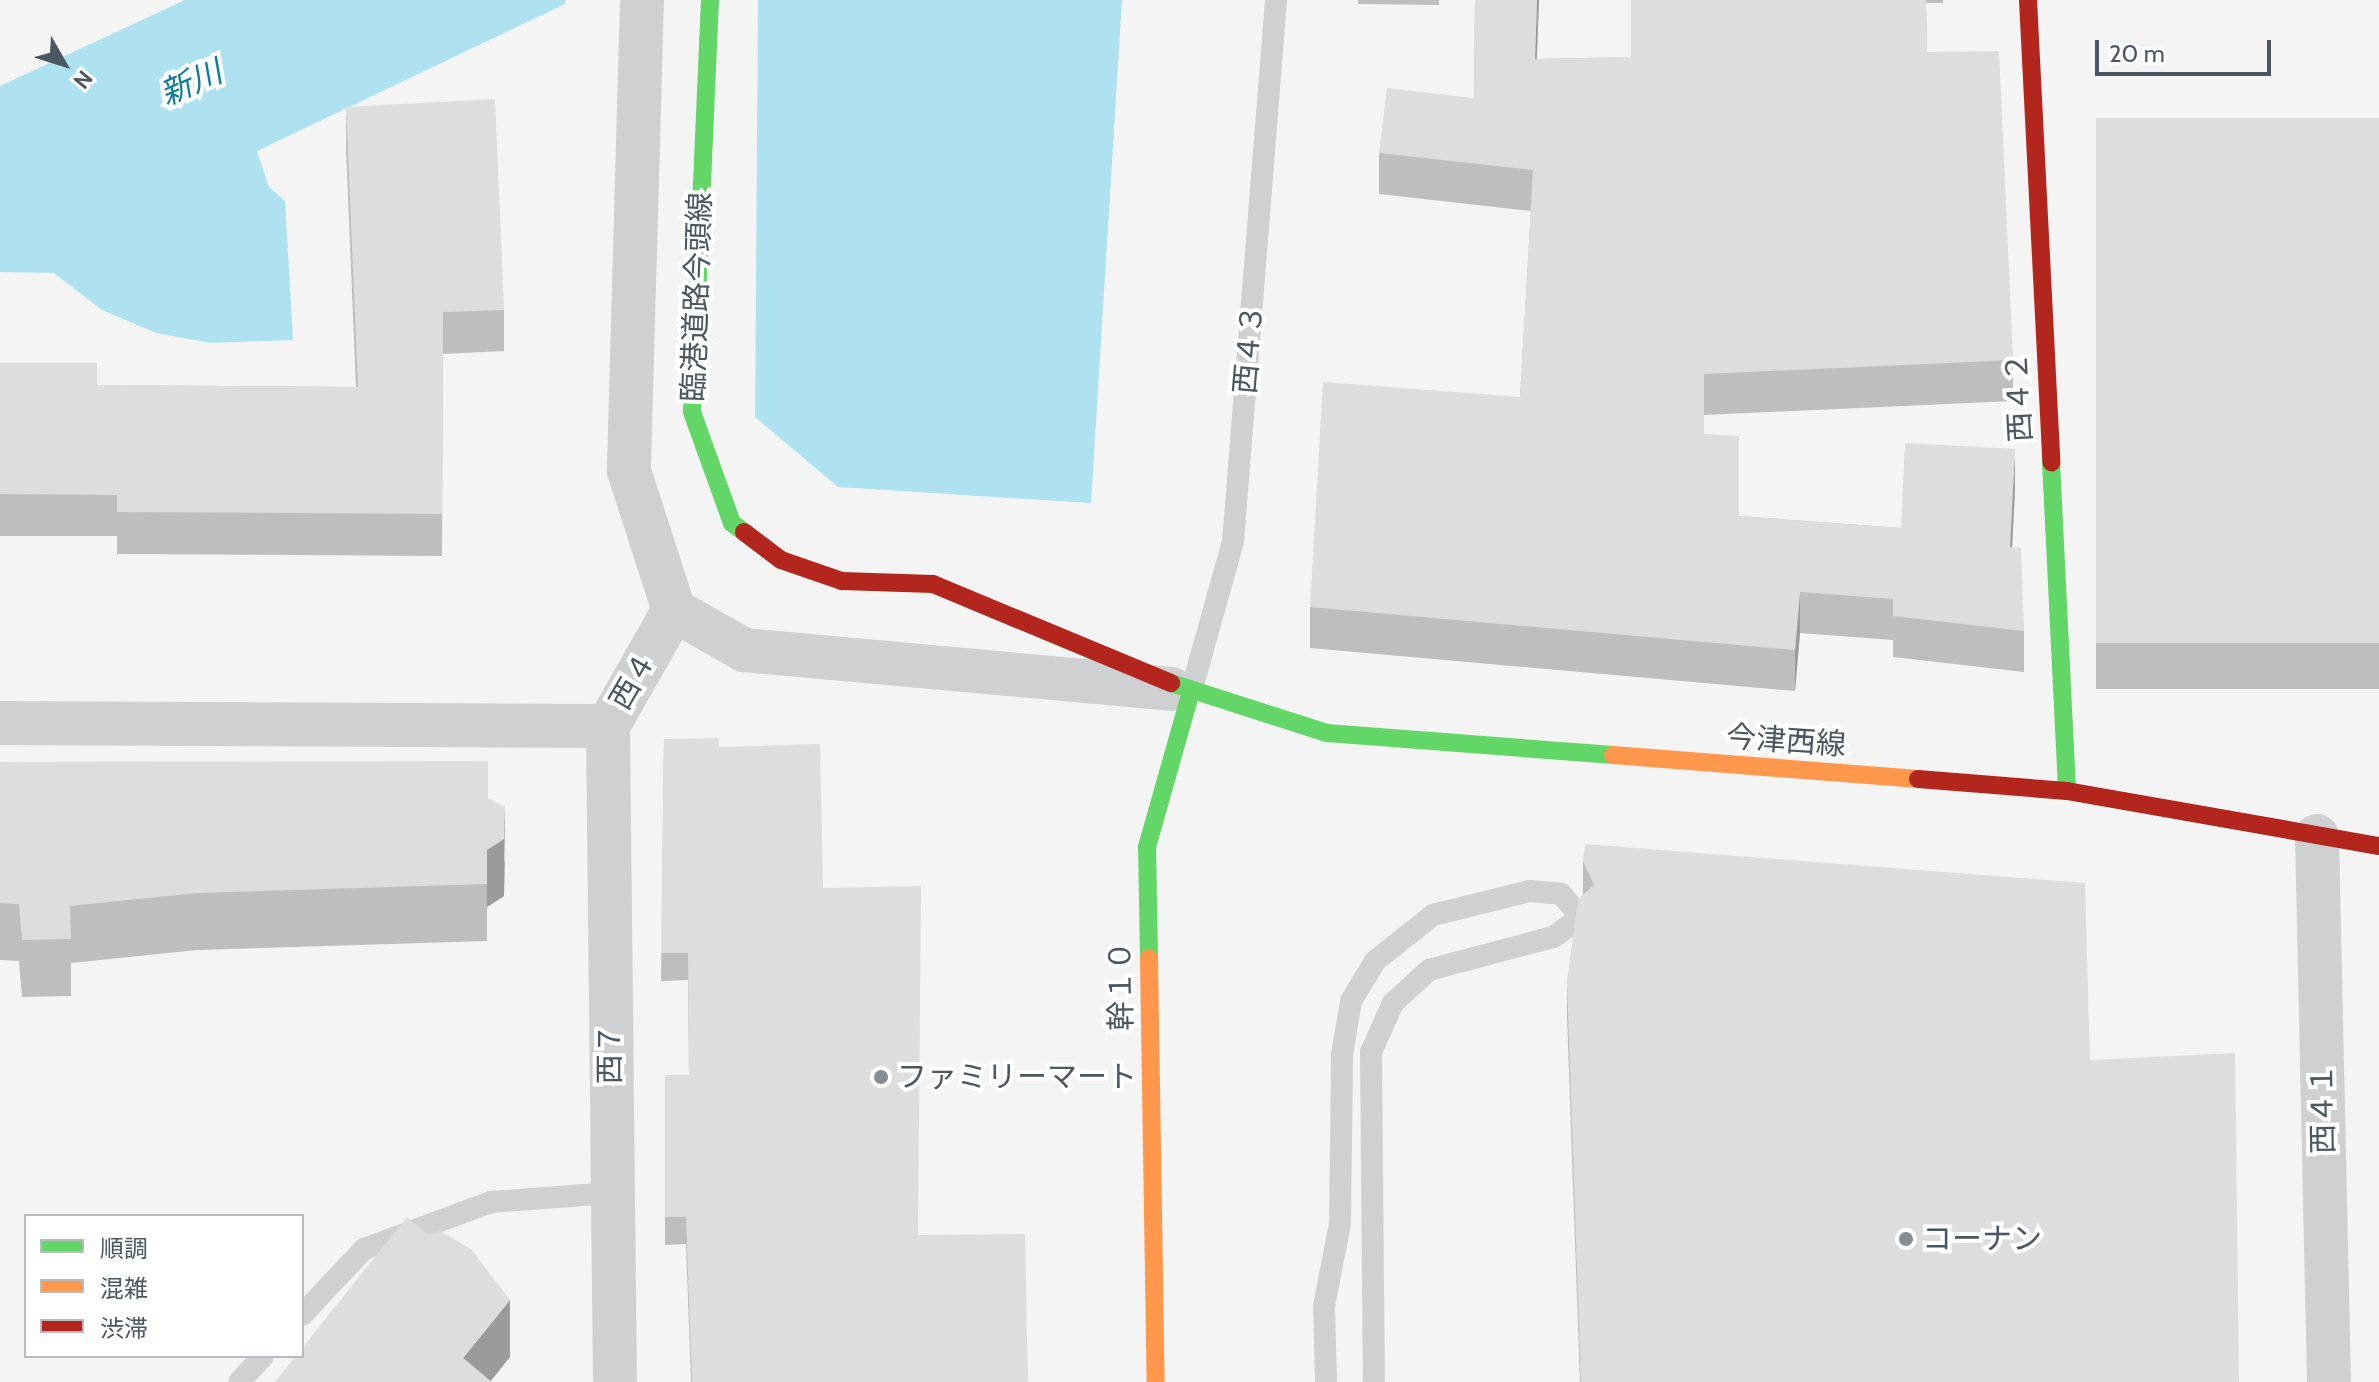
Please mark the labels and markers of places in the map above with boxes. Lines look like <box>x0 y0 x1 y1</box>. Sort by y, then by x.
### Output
place label: ファミリーマート <box>897 1059 1137 1095</box>
marker: ファミリーマート <box>872 1068 890 1086</box>
place label: コーナン <box>1922 1221 2042 1257</box>
marker: コーナン <box>1897 1230 1915 1248</box>

